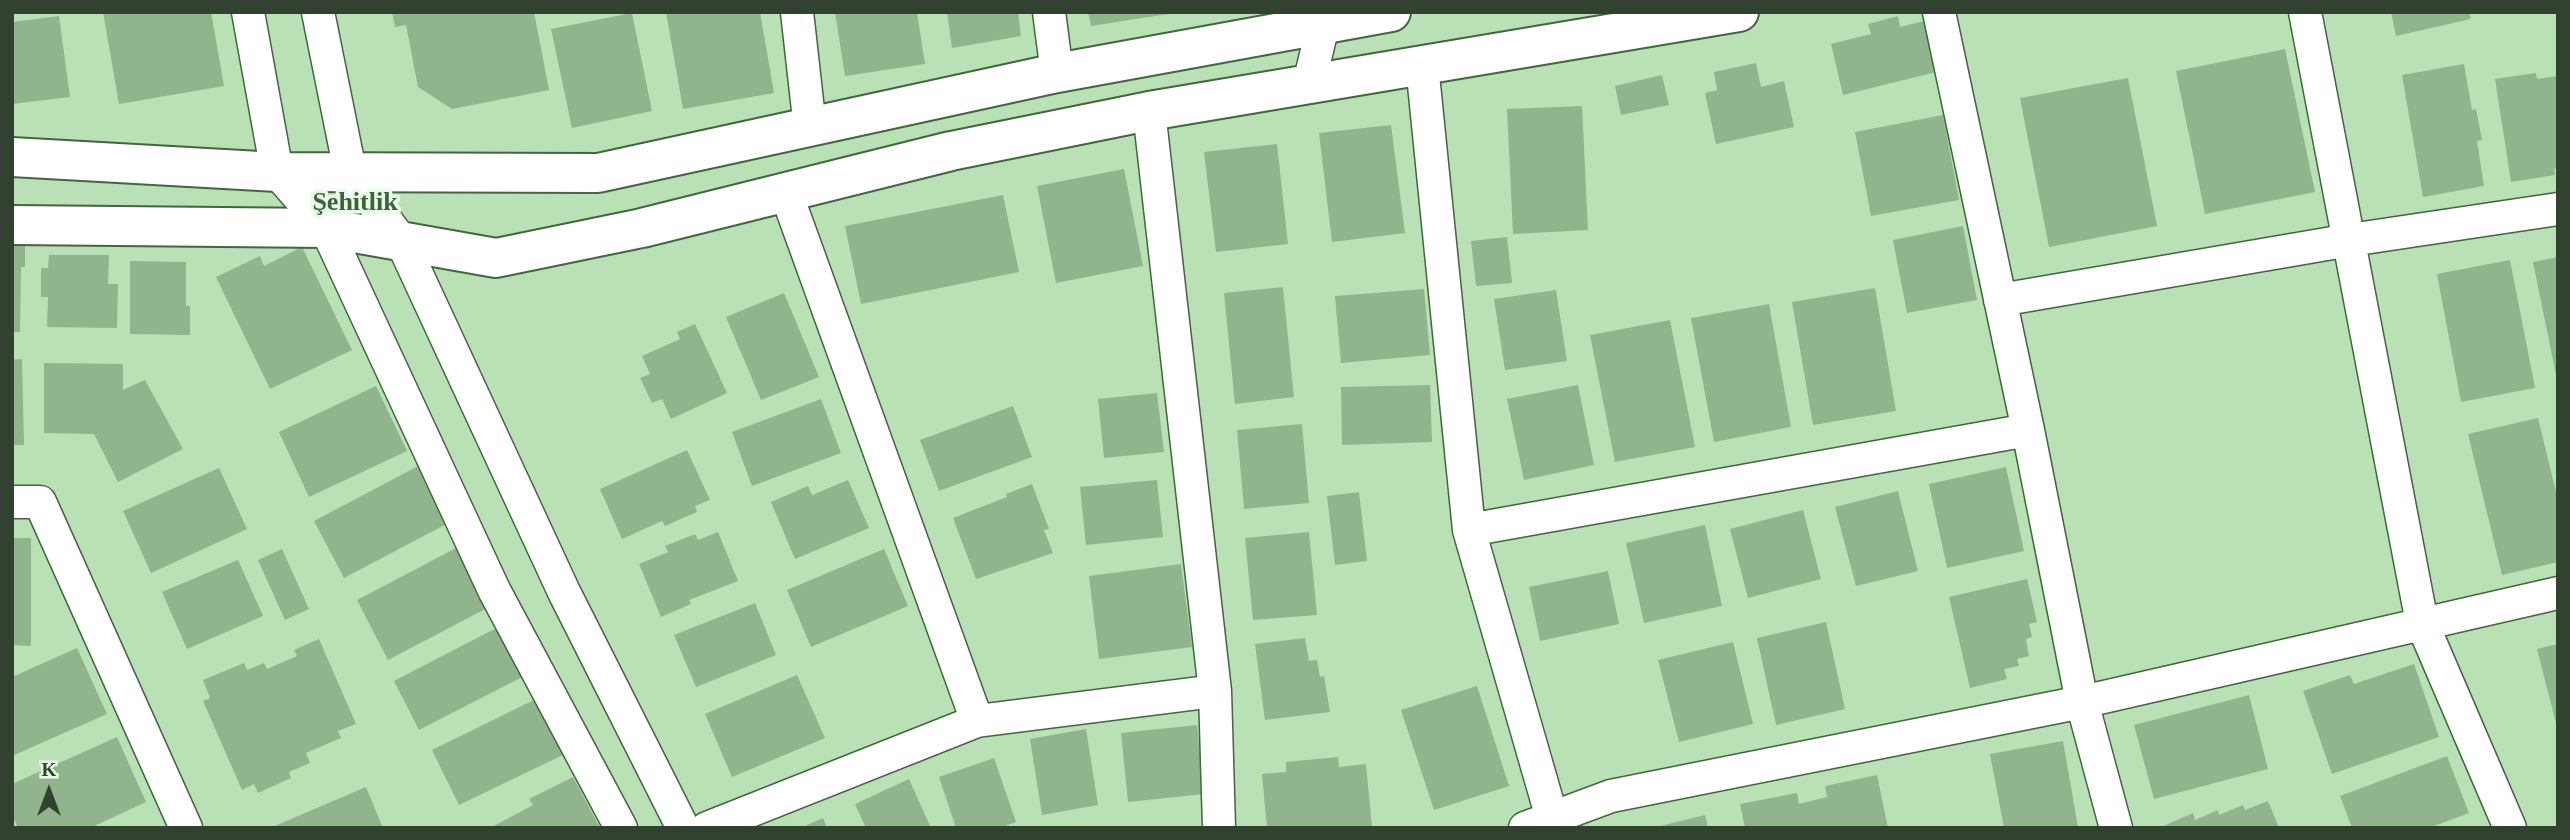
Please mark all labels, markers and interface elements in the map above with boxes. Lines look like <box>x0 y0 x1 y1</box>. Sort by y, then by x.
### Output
district label: Şehitlik <box>312 187 398 219</box>
north arrow <box>14 756 84 826</box>
text: K <box>42 759 56 780</box>

